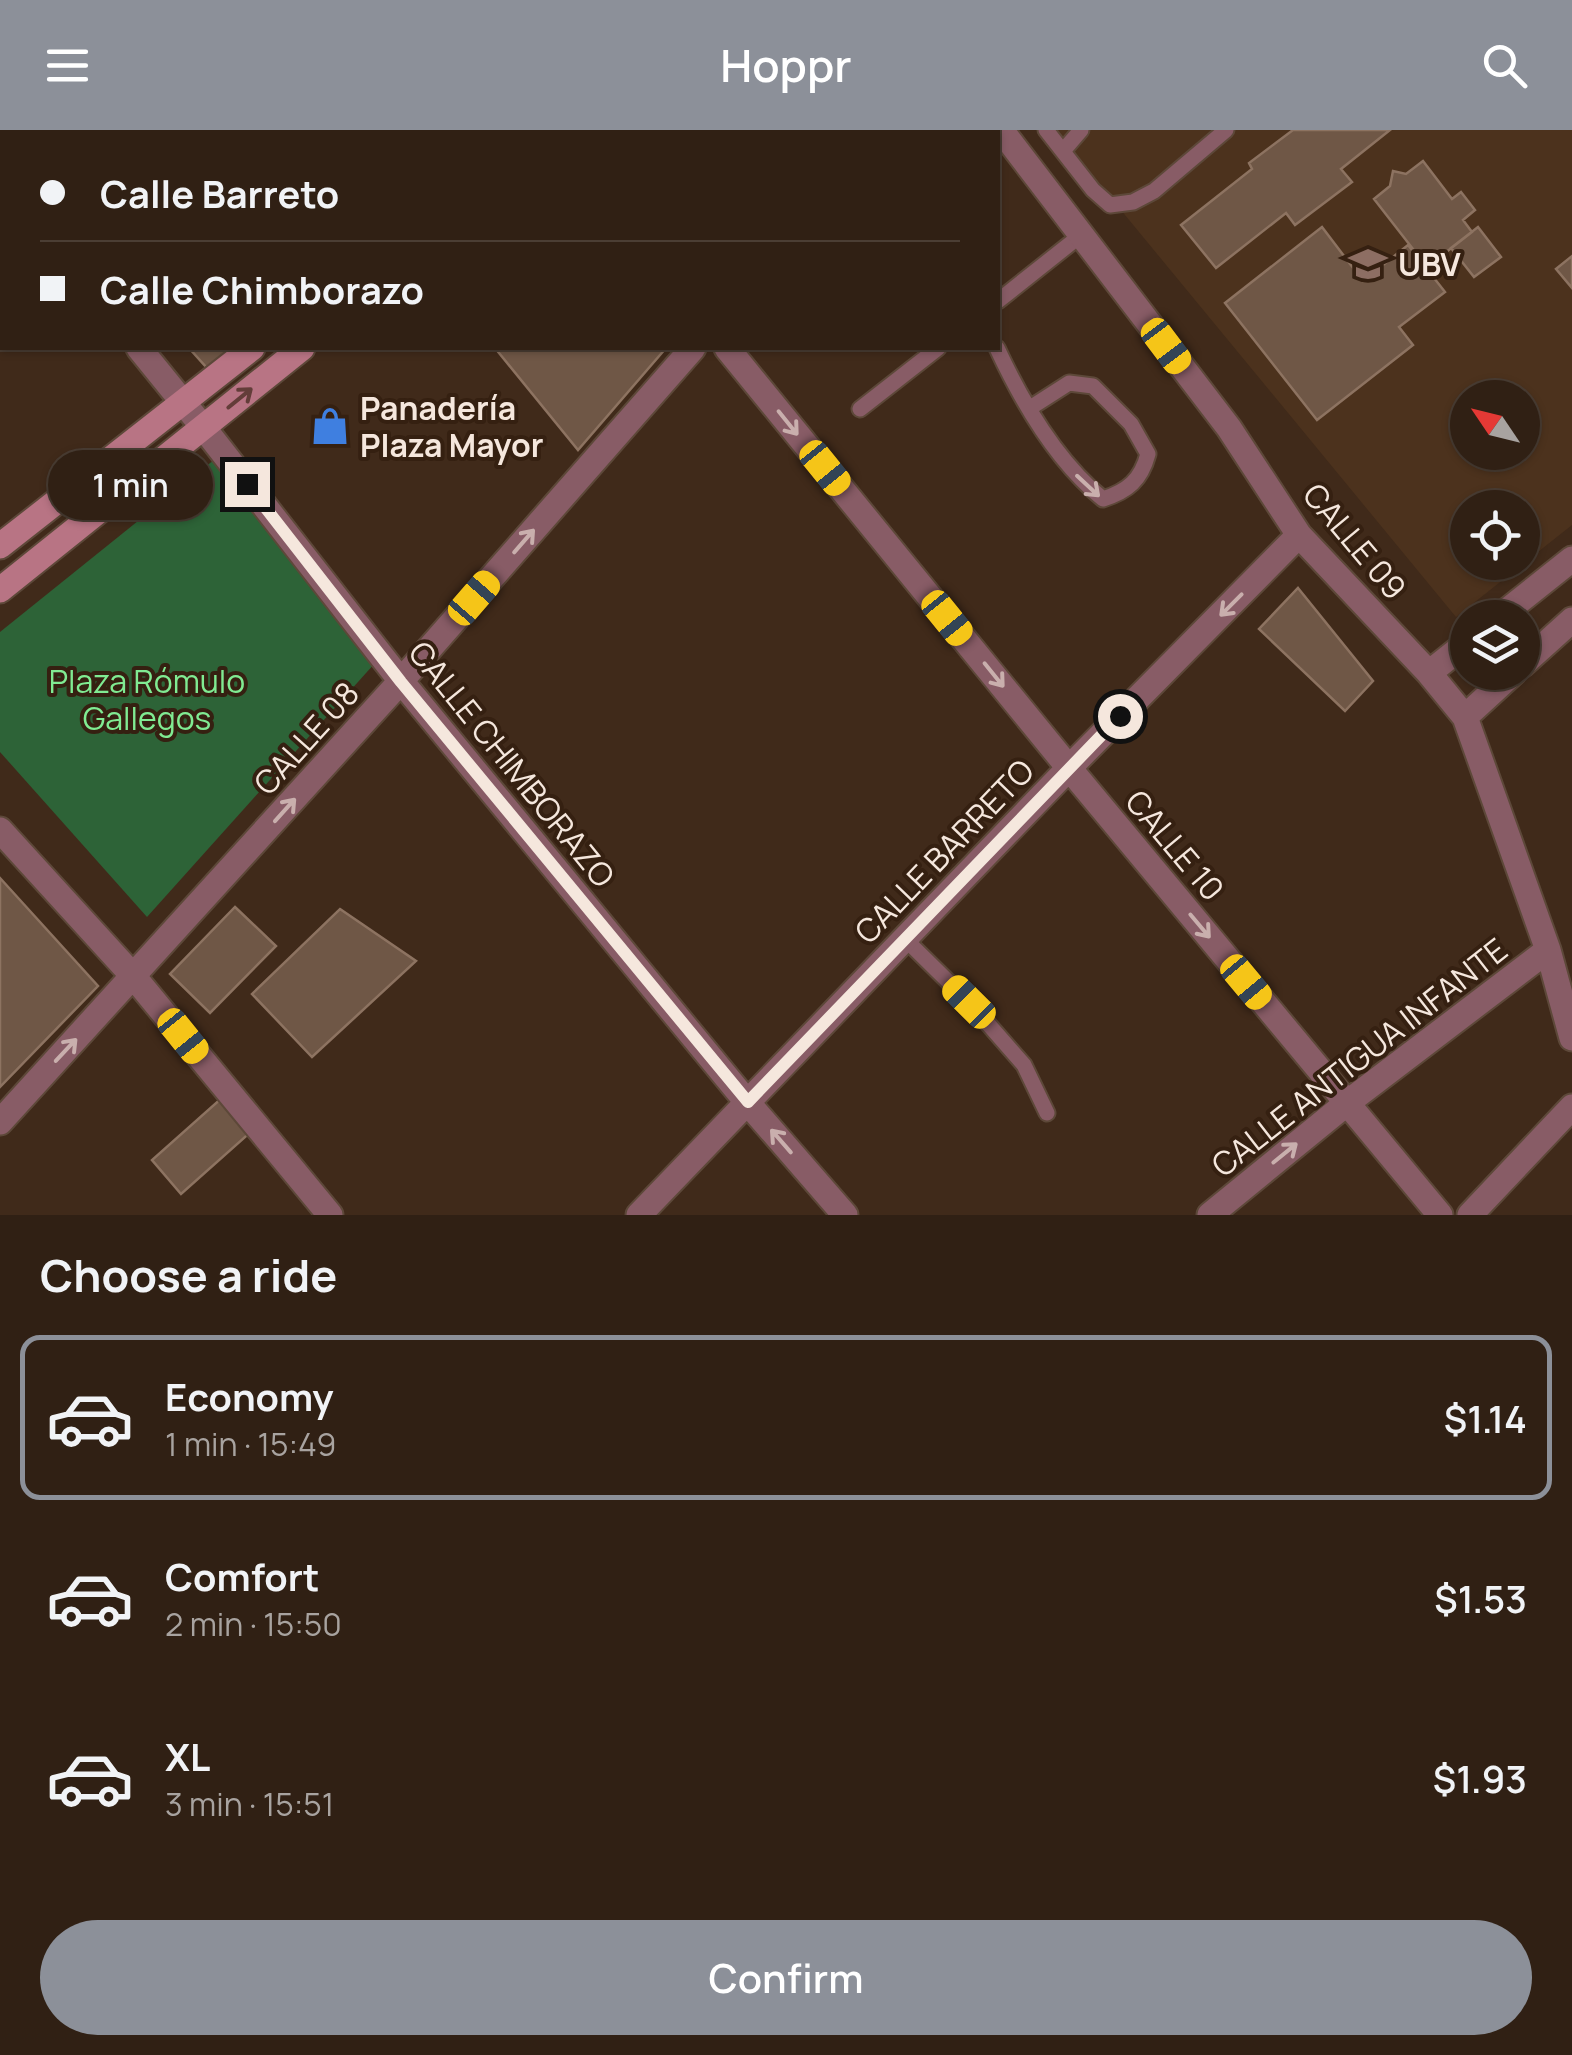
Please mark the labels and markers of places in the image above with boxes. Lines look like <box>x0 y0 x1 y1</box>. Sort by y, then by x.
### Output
place label: UBV <box>1398 242 1461 286</box>
school or university icon: UBV <box>1347 243 1389 285</box>
place label: Panadería Plaza Mayor <box>360 386 543 467</box>
shop icon: Panadería Plaza Mayor <box>309 405 351 447</box>

